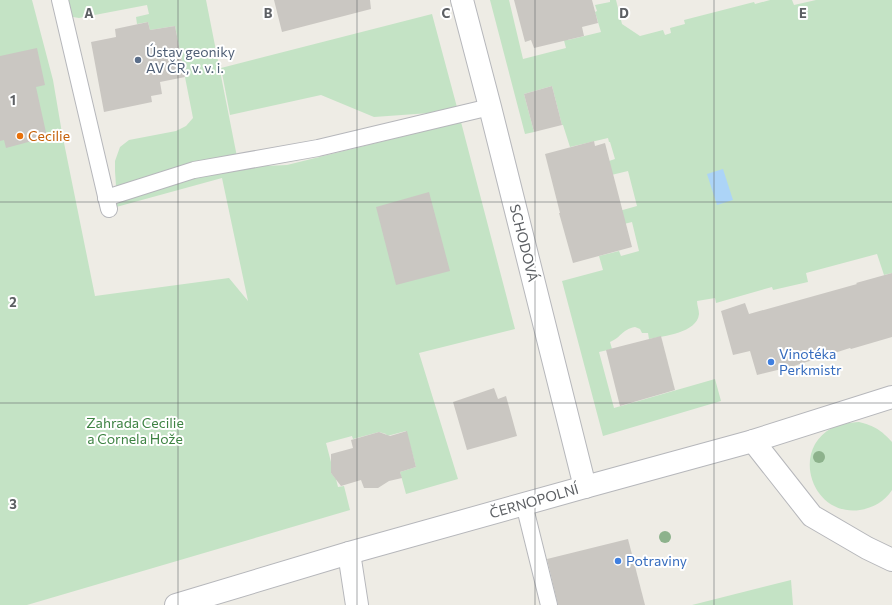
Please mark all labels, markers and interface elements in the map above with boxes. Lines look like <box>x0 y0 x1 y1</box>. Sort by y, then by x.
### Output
text: A <box>84 5 94 21</box>
text: B <box>264 5 273 21</box>
text: C <box>442 5 451 21</box>
text: D <box>619 5 629 21</box>
text: E <box>799 5 807 21</box>
place label: Ústav geoniky AV ČR, v. v. i. <box>146 43 235 76</box>
marker: Ústav geoniky AV ČR, v. v. i. <box>133 55 143 65</box>
text: 1 <box>10 92 16 108</box>
place label: Cecilie <box>28 127 70 144</box>
marker: Cecilie <box>15 131 25 141</box>
street label: SCHODOVÁ <box>507 202 542 284</box>
text: 2 <box>9 294 17 310</box>
place label: Vinotéka Perkmistr <box>779 345 842 378</box>
marker: Vinotéka Perkmistr <box>766 357 776 367</box>
park label: Zahrada Cecilie a Cornela Hože <box>86 414 184 447</box>
street label: ČERNOPOLNÍ <box>487 479 581 521</box>
text: 3 <box>9 496 17 512</box>
place label: Potraviny <box>626 552 687 569</box>
marker: Potraviny <box>613 556 623 566</box>

